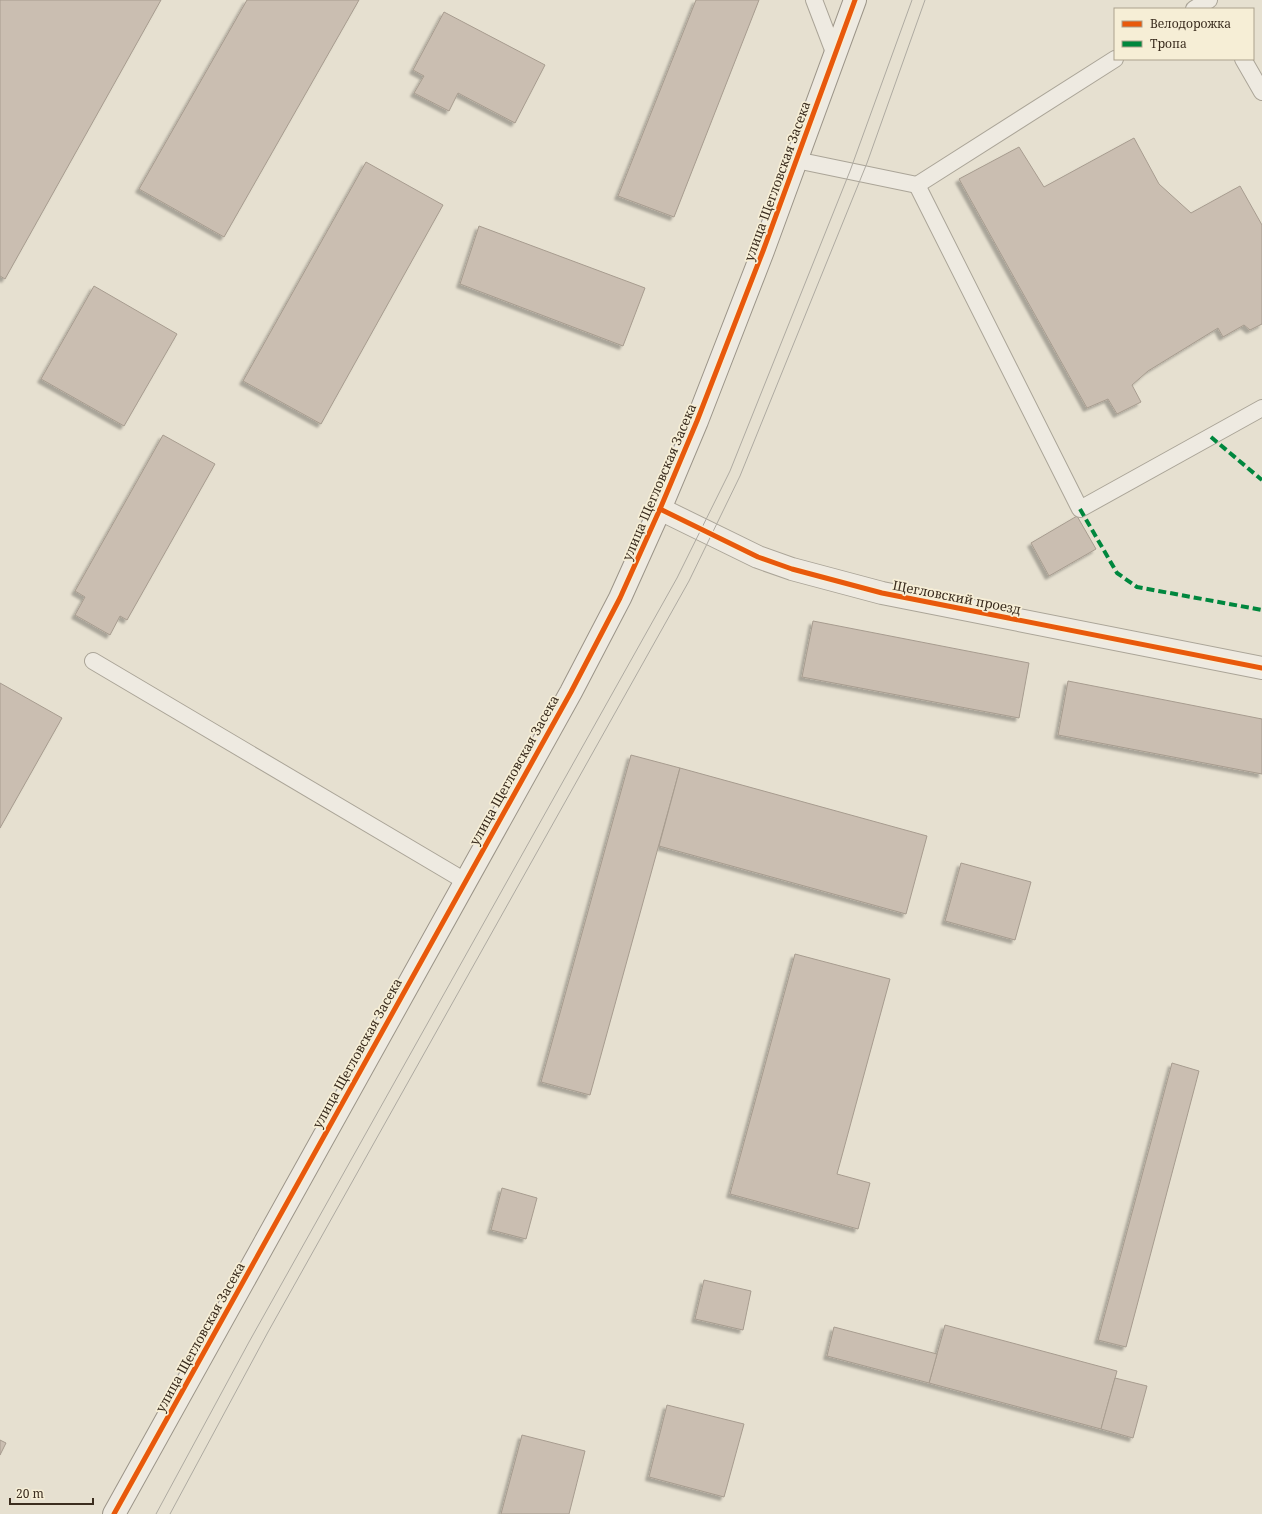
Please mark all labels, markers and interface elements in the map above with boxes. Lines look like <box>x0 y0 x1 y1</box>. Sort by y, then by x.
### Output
legend <box>1114 8 1254 60</box>
text: Велодорожка <box>1150 15 1231 32</box>
text: Тропа <box>1150 35 1187 52</box>
street label: улица Щегловская Засека <box>740 98 814 264</box>
street label: улица Щегловская Засека <box>618 401 700 563</box>
street label: Щегловский проезд <box>891 576 1023 618</box>
street label: улица Щегловская Засека <box>465 692 563 848</box>
street label: улица Щегловская Засека <box>308 975 406 1131</box>
street label: улица Щегловская Засека <box>151 1259 249 1415</box>
scale bar <box>10 1480 93 1506</box>
text: 20 m <box>16 1485 44 1502</box>

